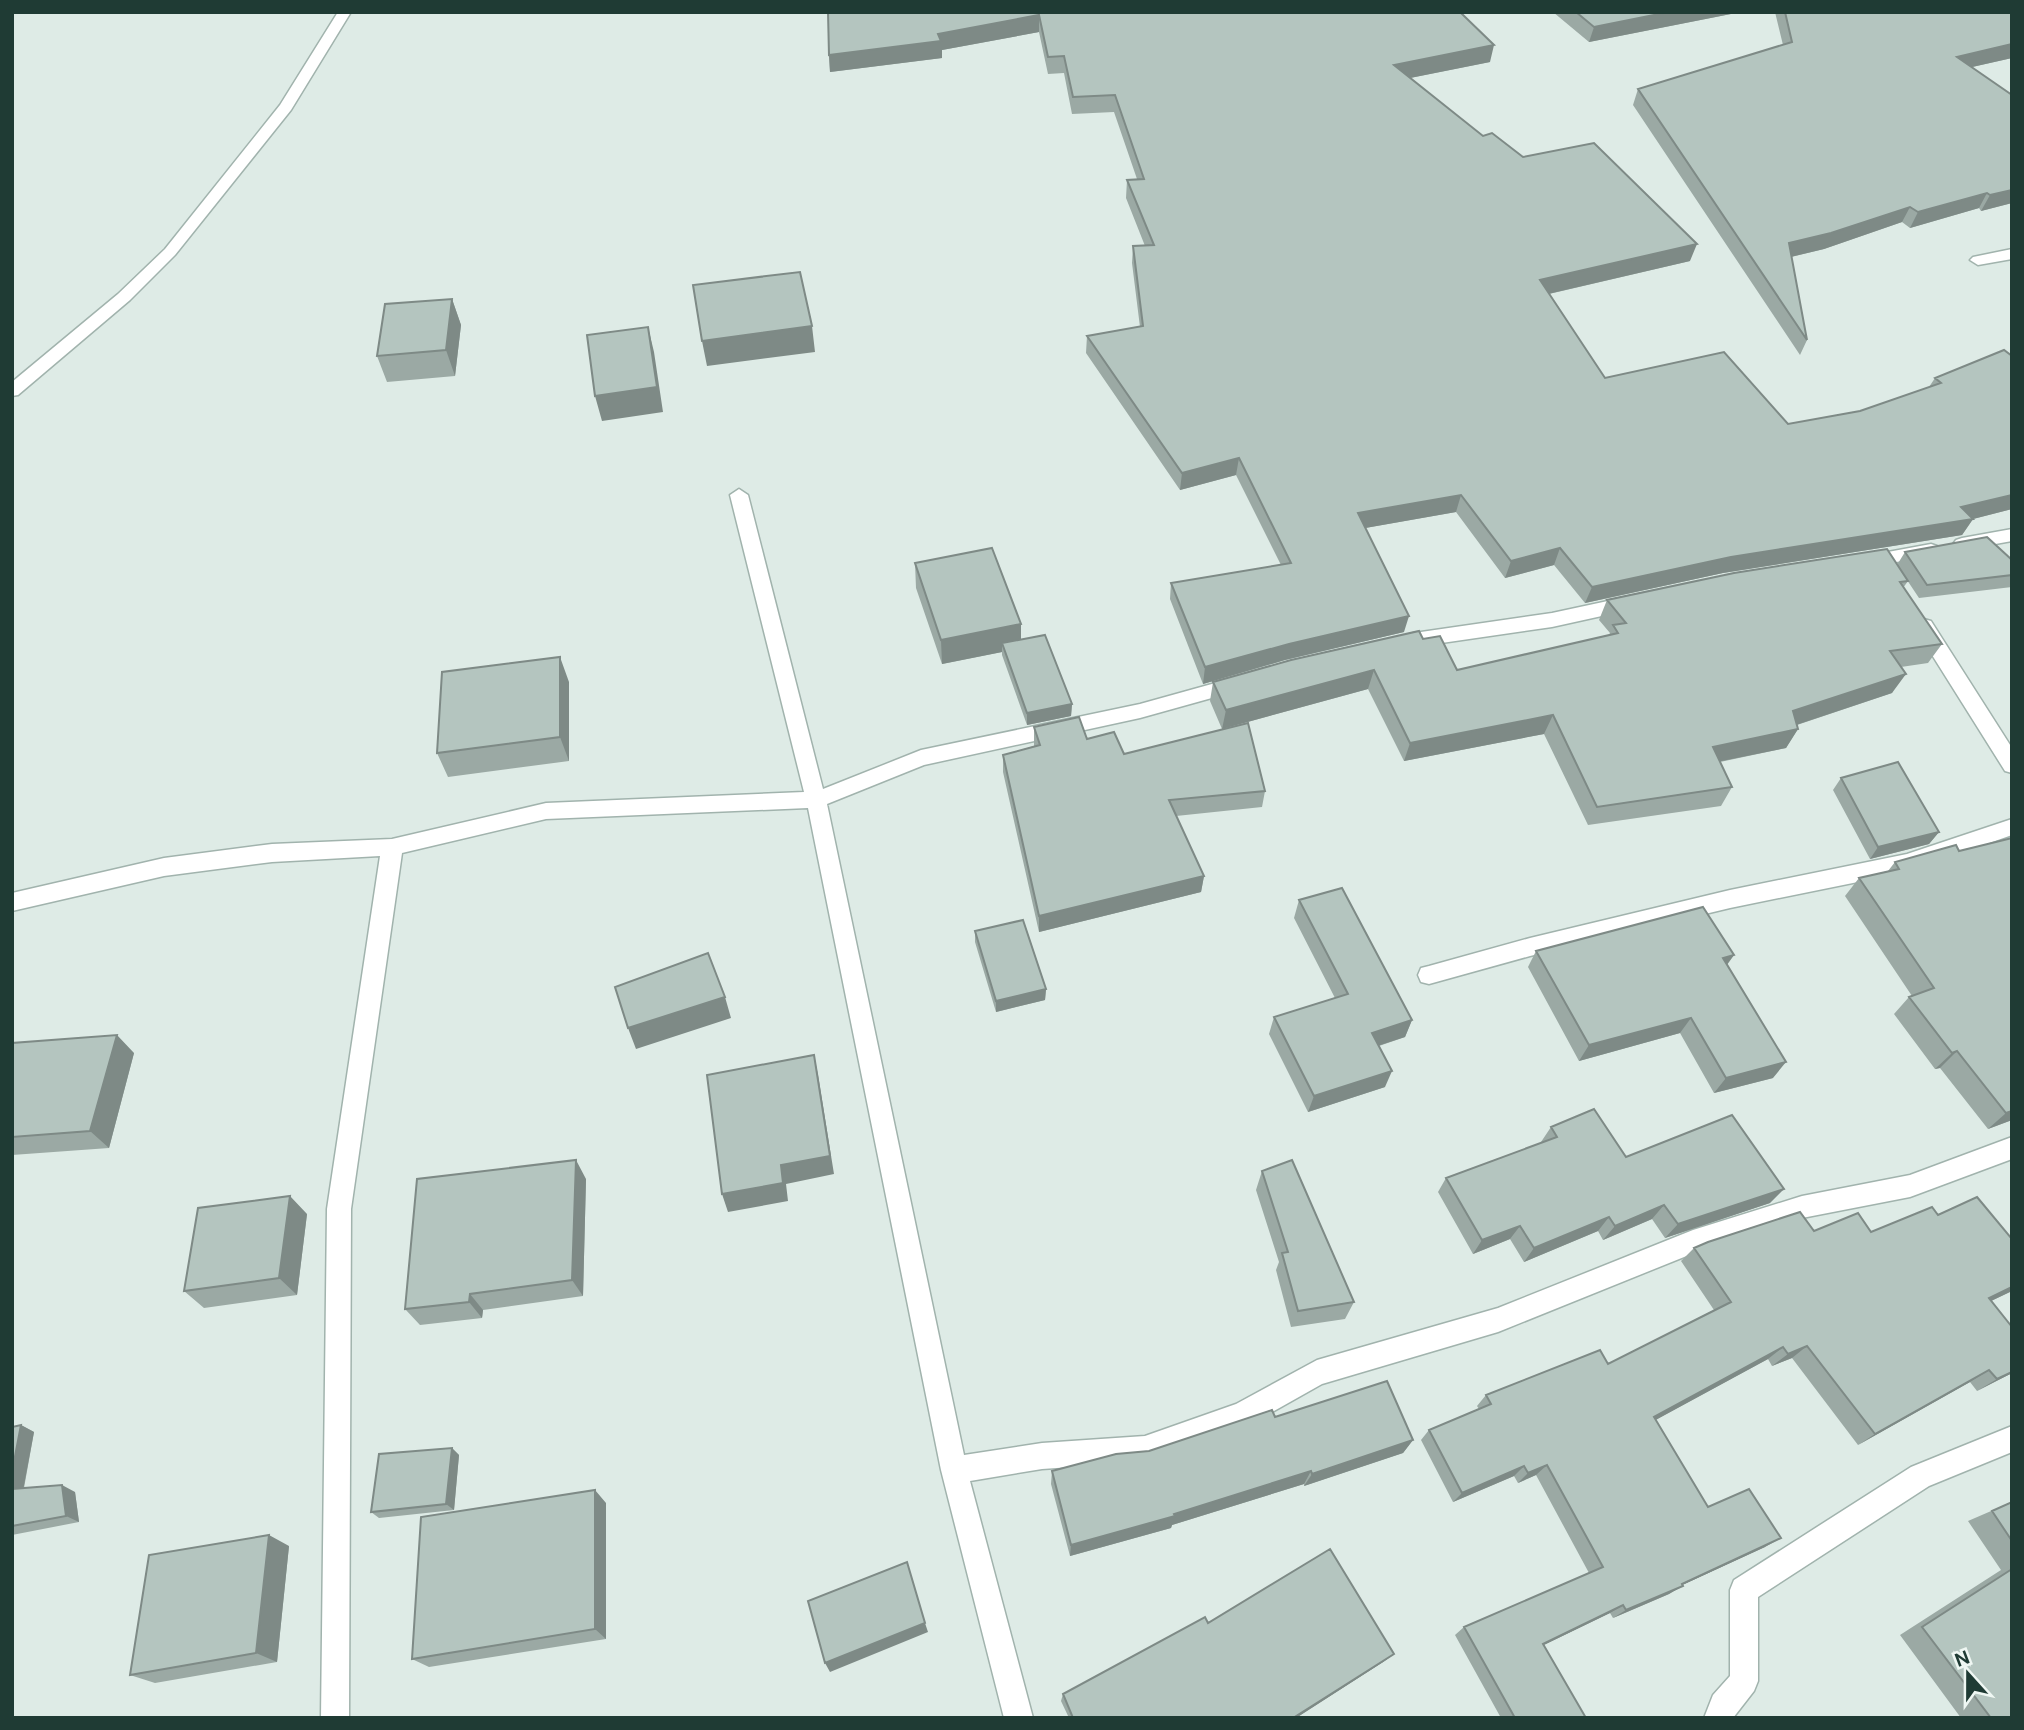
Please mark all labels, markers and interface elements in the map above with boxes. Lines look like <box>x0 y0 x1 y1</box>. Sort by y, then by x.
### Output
north arrow <box>1933 1639 2003 1709</box>
text: N <box>1951 1644 1973 1673</box>

